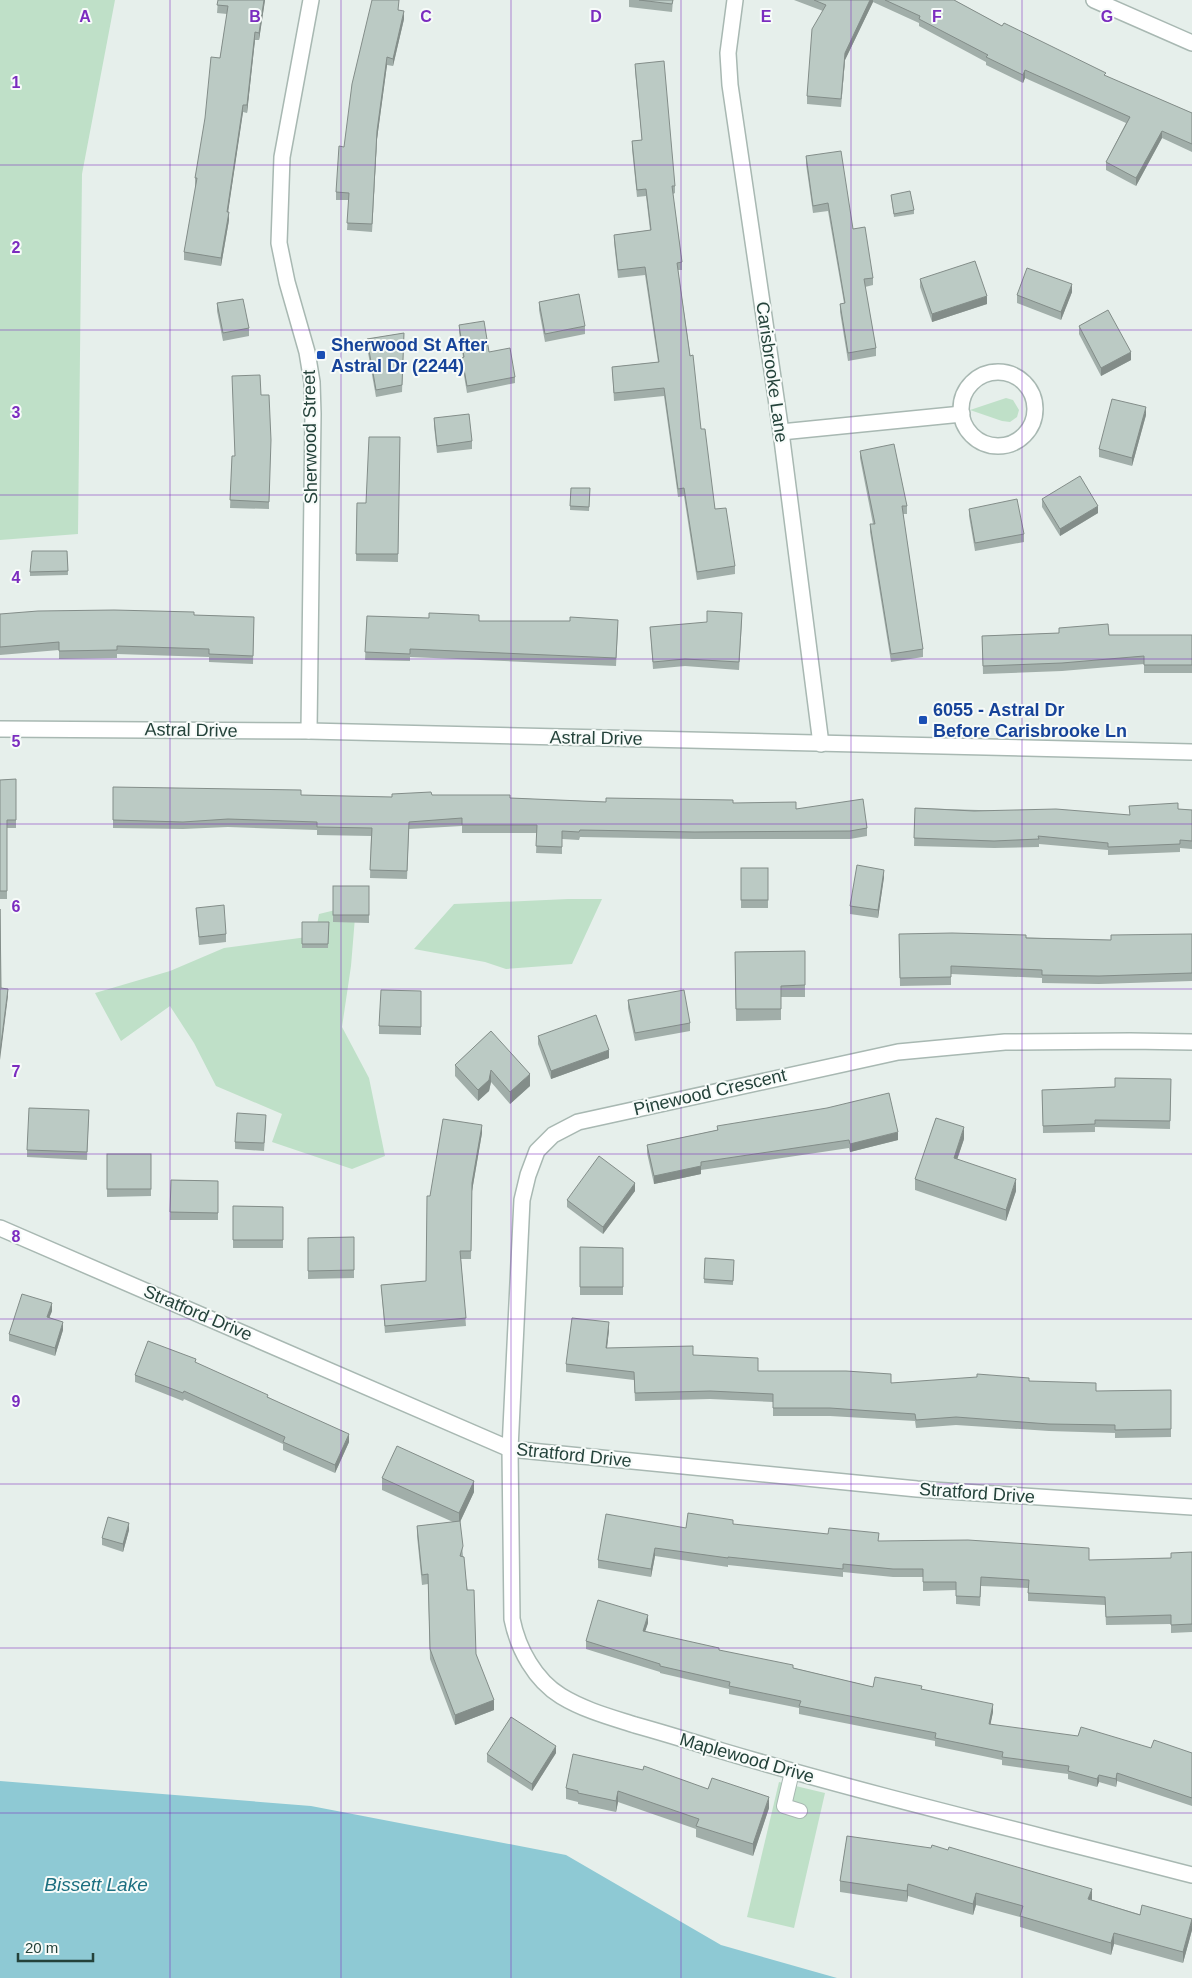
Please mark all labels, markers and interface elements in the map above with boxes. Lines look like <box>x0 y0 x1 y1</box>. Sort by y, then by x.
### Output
text: A <box>79 8 91 25</box>
text: B <box>249 8 261 25</box>
text: C <box>420 8 432 25</box>
text: D <box>590 8 602 25</box>
text: E <box>761 8 772 25</box>
text: F <box>932 8 942 25</box>
text: G <box>1101 8 1113 25</box>
text: 1 <box>12 74 21 91</box>
text: 2 <box>12 239 21 256</box>
street label: Carisbrooke Lane <box>752 300 792 444</box>
place label: Sherwood St After Astral Dr (2244) <box>331 335 487 376</box>
marker: Sherwood St After Astral Dr (2244) <box>315 349 327 361</box>
street label: Sherwood Street <box>299 370 321 504</box>
text: 3 <box>12 404 21 421</box>
text: 4 <box>12 569 21 586</box>
place label: 6055 - Astral Dr Before Carisbrooke Ln <box>933 700 1127 741</box>
marker: 6055 - Astral Dr Before Carisbrooke Ln <box>917 714 929 726</box>
street label: Astral Drive <box>144 719 238 741</box>
street label: Astral Drive <box>549 727 643 749</box>
text: 5 <box>12 733 21 750</box>
text: 6 <box>12 898 21 915</box>
text: 7 <box>12 1063 21 1080</box>
street label: Pinewood Crescent <box>632 1065 788 1119</box>
text: 8 <box>12 1228 21 1245</box>
street label: Stratford Drive <box>141 1281 255 1345</box>
text: 9 <box>12 1393 21 1410</box>
street label: Stratford Drive <box>515 1439 633 1471</box>
street label: Stratford Drive <box>918 1479 1036 1507</box>
street label: Maplewood Drive <box>677 1729 817 1787</box>
water label: Bissett Lake <box>44 1874 148 1895</box>
scale bar <box>18 1930 92 1962</box>
text: 20 m <box>25 1939 58 1956</box>

